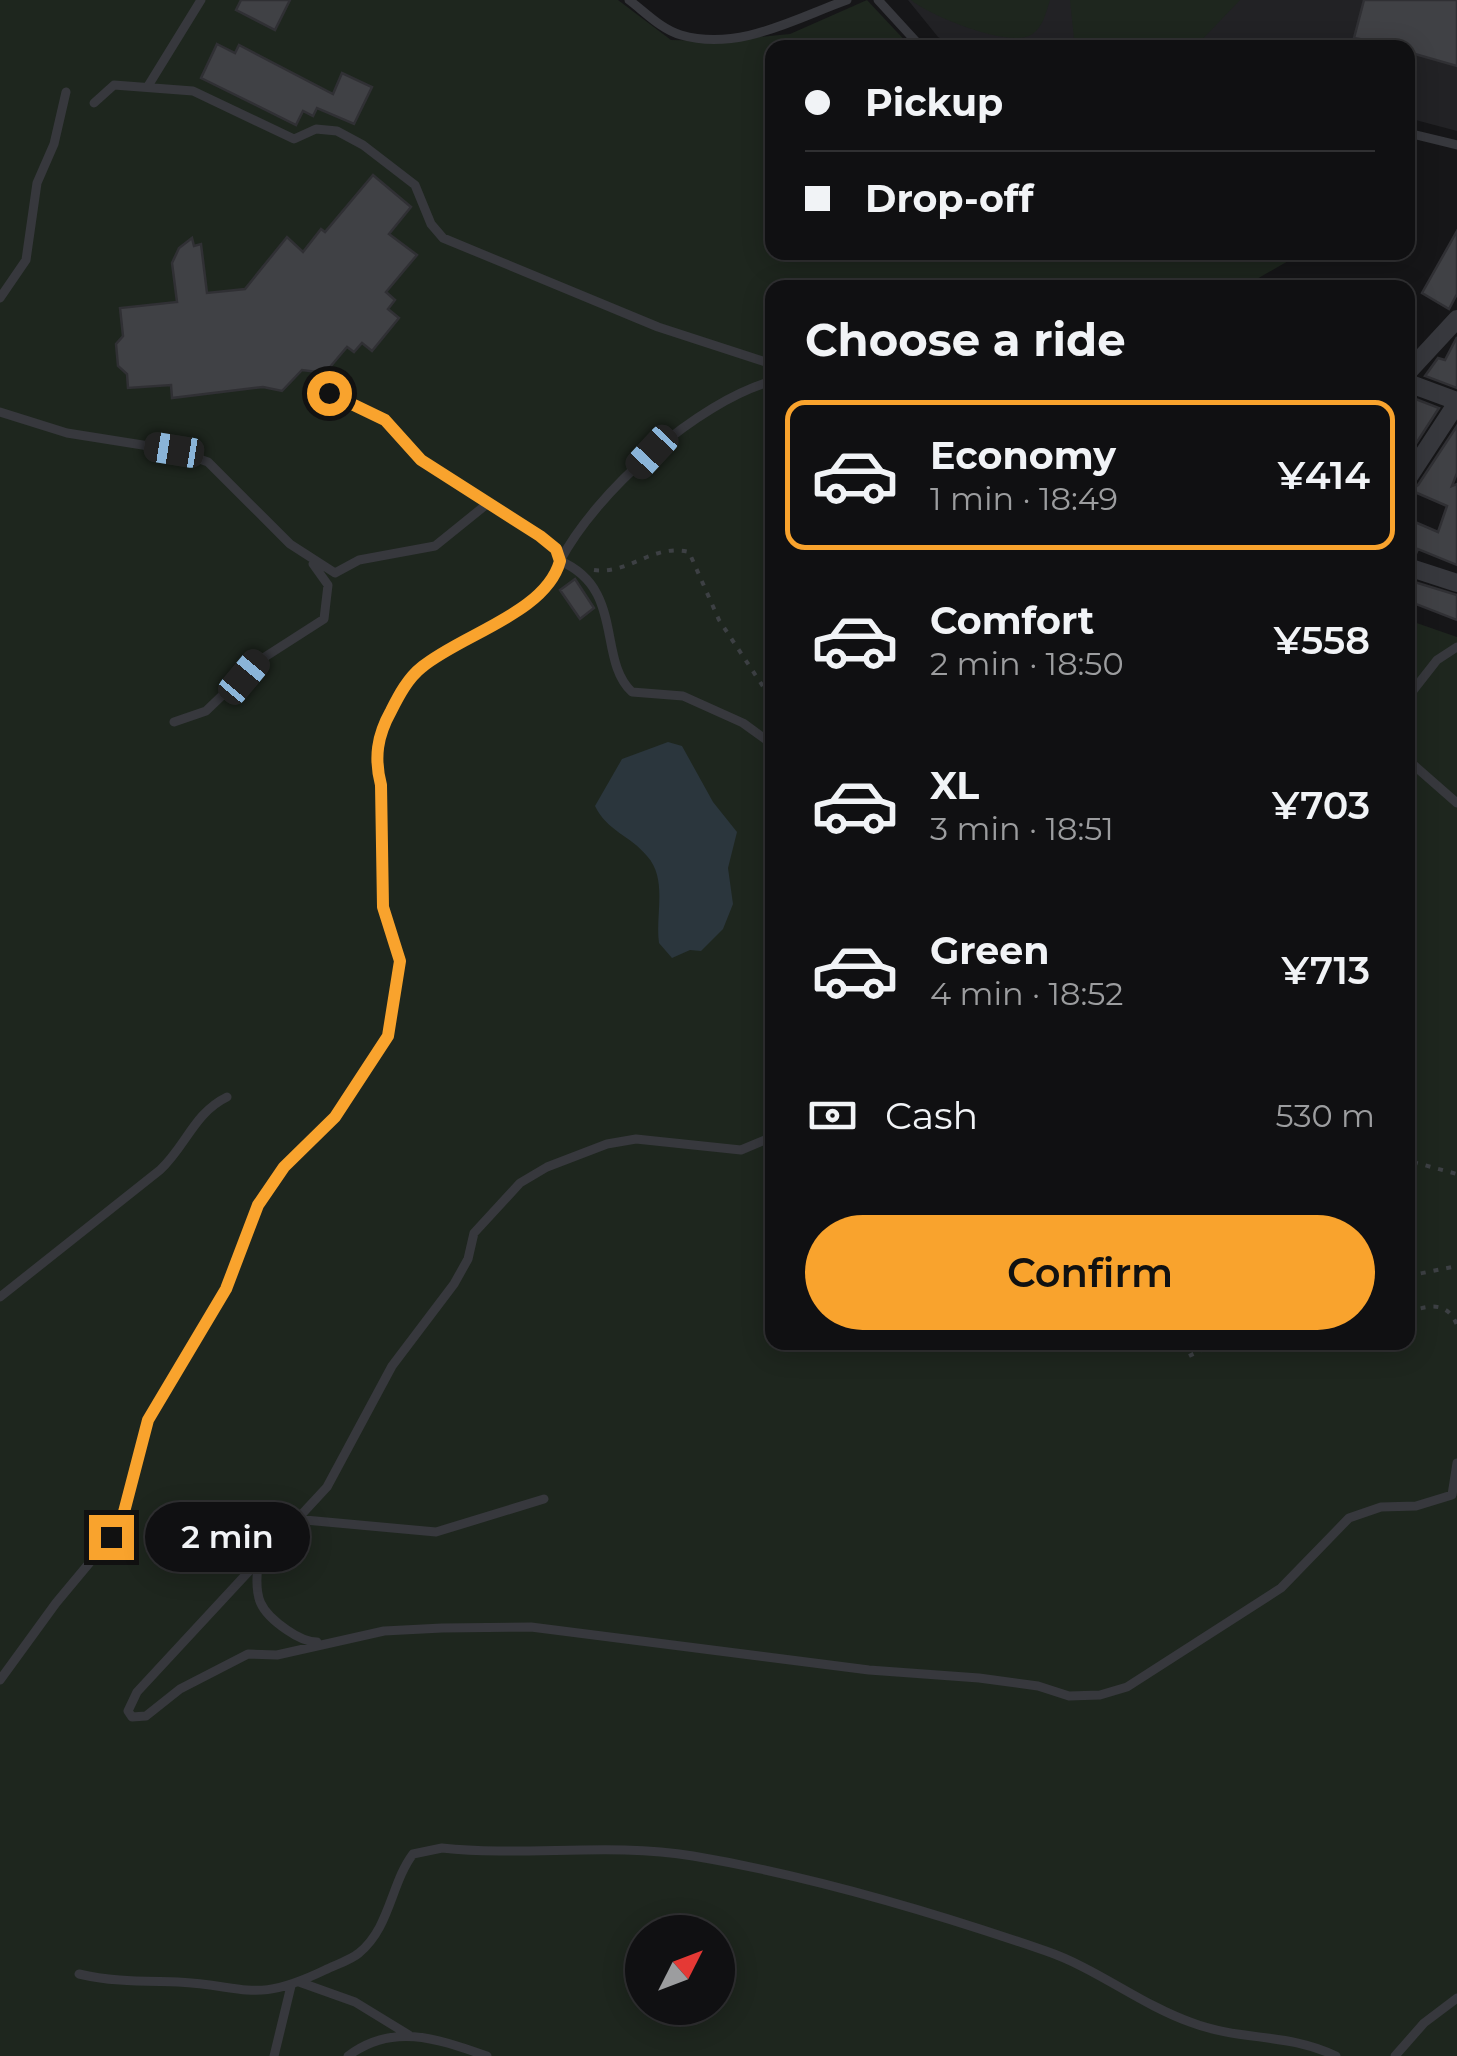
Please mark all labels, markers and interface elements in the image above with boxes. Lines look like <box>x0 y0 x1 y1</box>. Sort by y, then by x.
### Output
text: Pickup <box>865 79 1003 126</box>
text: Drop-off <box>865 175 1034 222</box>
text: Choose a ride <box>805 312 1126 367</box>
route start <box>307 371 352 416</box>
car <box>621 420 683 484</box>
car <box>142 430 206 470</box>
icon: car <box>810 430 900 520</box>
text: Economy <box>930 432 1116 479</box>
text: ¥414 <box>1278 452 1370 499</box>
text: 1 min · 18:49 <box>930 479 1118 518</box>
icon: car <box>810 595 900 685</box>
text: Comfort <box>930 597 1094 644</box>
text: ¥558 <box>1274 617 1370 664</box>
car <box>213 644 275 710</box>
text: 2 min · 18:50 <box>930 644 1124 683</box>
icon: car <box>810 760 900 850</box>
text: XL <box>930 762 979 809</box>
text: ¥703 <box>1272 782 1370 829</box>
text: 3 min · 18:51 <box>930 809 1114 848</box>
icon: car <box>810 925 900 1015</box>
text: Green <box>930 927 1050 974</box>
text: ¥713 <box>1282 947 1370 994</box>
text: 4 min · 18:52 <box>930 974 1123 1013</box>
icon: cash <box>805 1088 860 1143</box>
text: Cash <box>885 1092 978 1139</box>
text: 530 m <box>1275 1096 1375 1135</box>
button: Confirm <box>805 1215 1375 1330</box>
callout: 2 min <box>146 1502 311 1572</box>
route end <box>89 1515 134 1560</box>
text: 2 min <box>181 1517 274 1556</box>
north arrow <box>625 1915 735 2025</box>
map controls <box>625 1915 735 2025</box>

